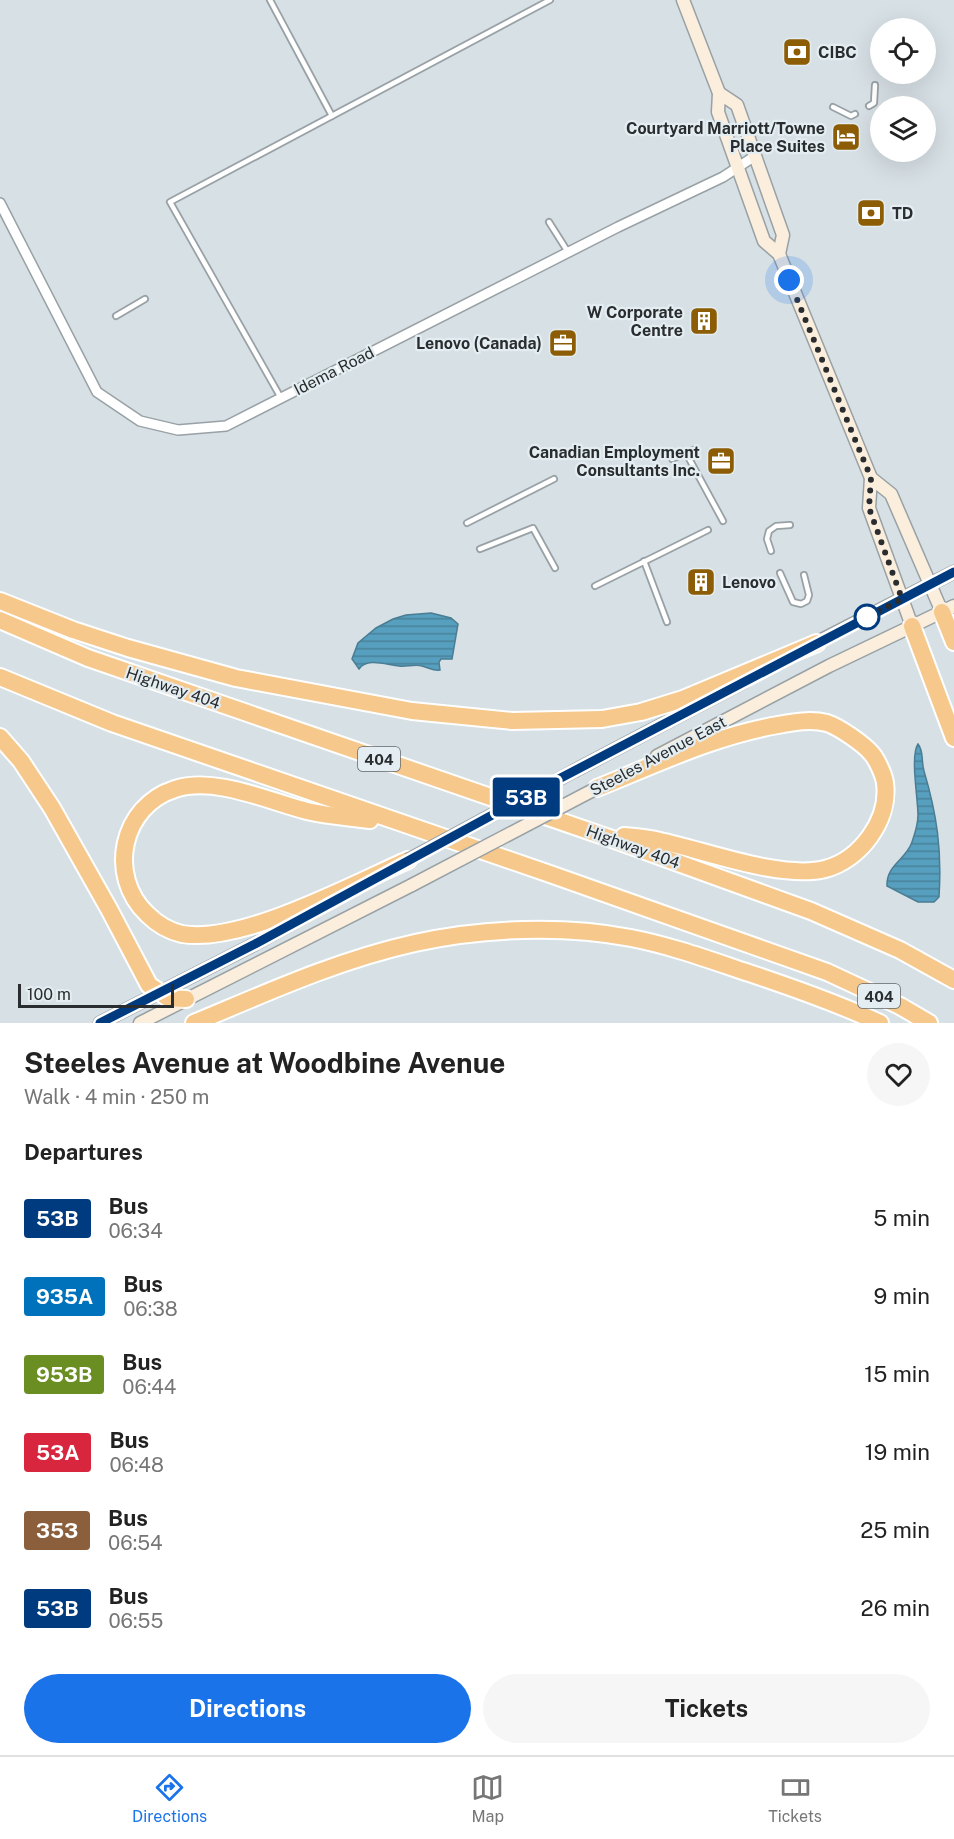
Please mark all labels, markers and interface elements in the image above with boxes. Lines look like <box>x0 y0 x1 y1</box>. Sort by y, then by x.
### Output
map controls <box>870 18 936 162</box>
button: locate <box>870 18 936 84</box>
bank icon: CIBC <box>781 36 813 68</box>
place label: CIBC <box>818 43 857 62</box>
button: layers <box>870 96 936 162</box>
place label: Courtyard Marriott/Towne Place Suites <box>626 119 825 156</box>
hotel icon: Courtyard Marriott/Towne Place Suites <box>830 121 862 153</box>
bank icon: TD <box>855 197 887 229</box>
place label: TD <box>892 204 913 223</box>
your location <box>774 265 804 295</box>
place label: W Corporate Centre <box>587 303 683 340</box>
building icon: W Corporate Centre <box>688 305 720 337</box>
office icon: Lenovo (Canada) <box>547 327 579 359</box>
place label: Lenovo (Canada) <box>416 334 542 353</box>
street label: Idema Road <box>291 343 377 399</box>
place label: Canadian Employment Consultants Inc. <box>529 443 700 480</box>
office icon: Canadian Employment Consultants Inc. <box>705 445 737 477</box>
building icon: Lenovo <box>685 566 717 598</box>
place label: Lenovo <box>722 573 776 592</box>
unlabelled marker <box>854 604 880 630</box>
street label: Highway 404 <box>123 663 223 713</box>
street label: Steeles Avenue East <box>587 712 729 800</box>
road number: 404 <box>358 747 400 771</box>
line badge: 53B <box>492 778 560 816</box>
text: 53B <box>505 785 547 810</box>
street label: Highway 404 <box>584 821 682 873</box>
scale bar <box>18 981 174 1008</box>
road number: 404 <box>858 984 900 1008</box>
text: 100 m <box>27 985 71 1004</box>
button: heart <box>867 1043 930 1106</box>
text: Steeles Avenue at Woodbine Avenue <box>24 1046 505 1079</box>
text: Walk · 4 min · 250 m <box>24 1085 209 1109</box>
text: Departures <box>24 1139 143 1165</box>
text: Bus <box>109 1193 148 1219</box>
text: 5 min <box>873 1205 930 1231</box>
text: 53B <box>36 1206 79 1231</box>
text: 06:34 <box>109 1219 163 1243</box>
text: Bus <box>123 1271 163 1297</box>
text: 9 min <box>874 1283 930 1309</box>
text: 935A <box>36 1284 93 1309</box>
text: 06:38 <box>123 1297 178 1321</box>
text: Bus <box>122 1349 162 1375</box>
text: 15 min <box>864 1361 930 1387</box>
text: 953B <box>36 1362 92 1387</box>
text: 06:44 <box>122 1375 176 1399</box>
text: Bus <box>109 1427 149 1453</box>
text: 19 min <box>865 1439 930 1465</box>
text: 53A <box>36 1440 79 1465</box>
text: 06:48 <box>109 1453 164 1477</box>
text: Bus <box>108 1505 148 1531</box>
text: 25 min <box>860 1517 930 1543</box>
text: 353 <box>36 1518 78 1543</box>
text: 06:54 <box>108 1531 163 1555</box>
text: Bus <box>109 1583 148 1609</box>
text: 26 min <box>861 1595 930 1621</box>
text: 53B <box>36 1596 79 1621</box>
text: 06:55 <box>109 1609 163 1633</box>
button: Directions <box>24 1674 471 1743</box>
button: Tickets <box>483 1674 930 1743</box>
tab: Directions <box>132 1771 207 1826</box>
tab: Map <box>471 1771 504 1826</box>
tab: Tickets <box>768 1771 822 1826</box>

